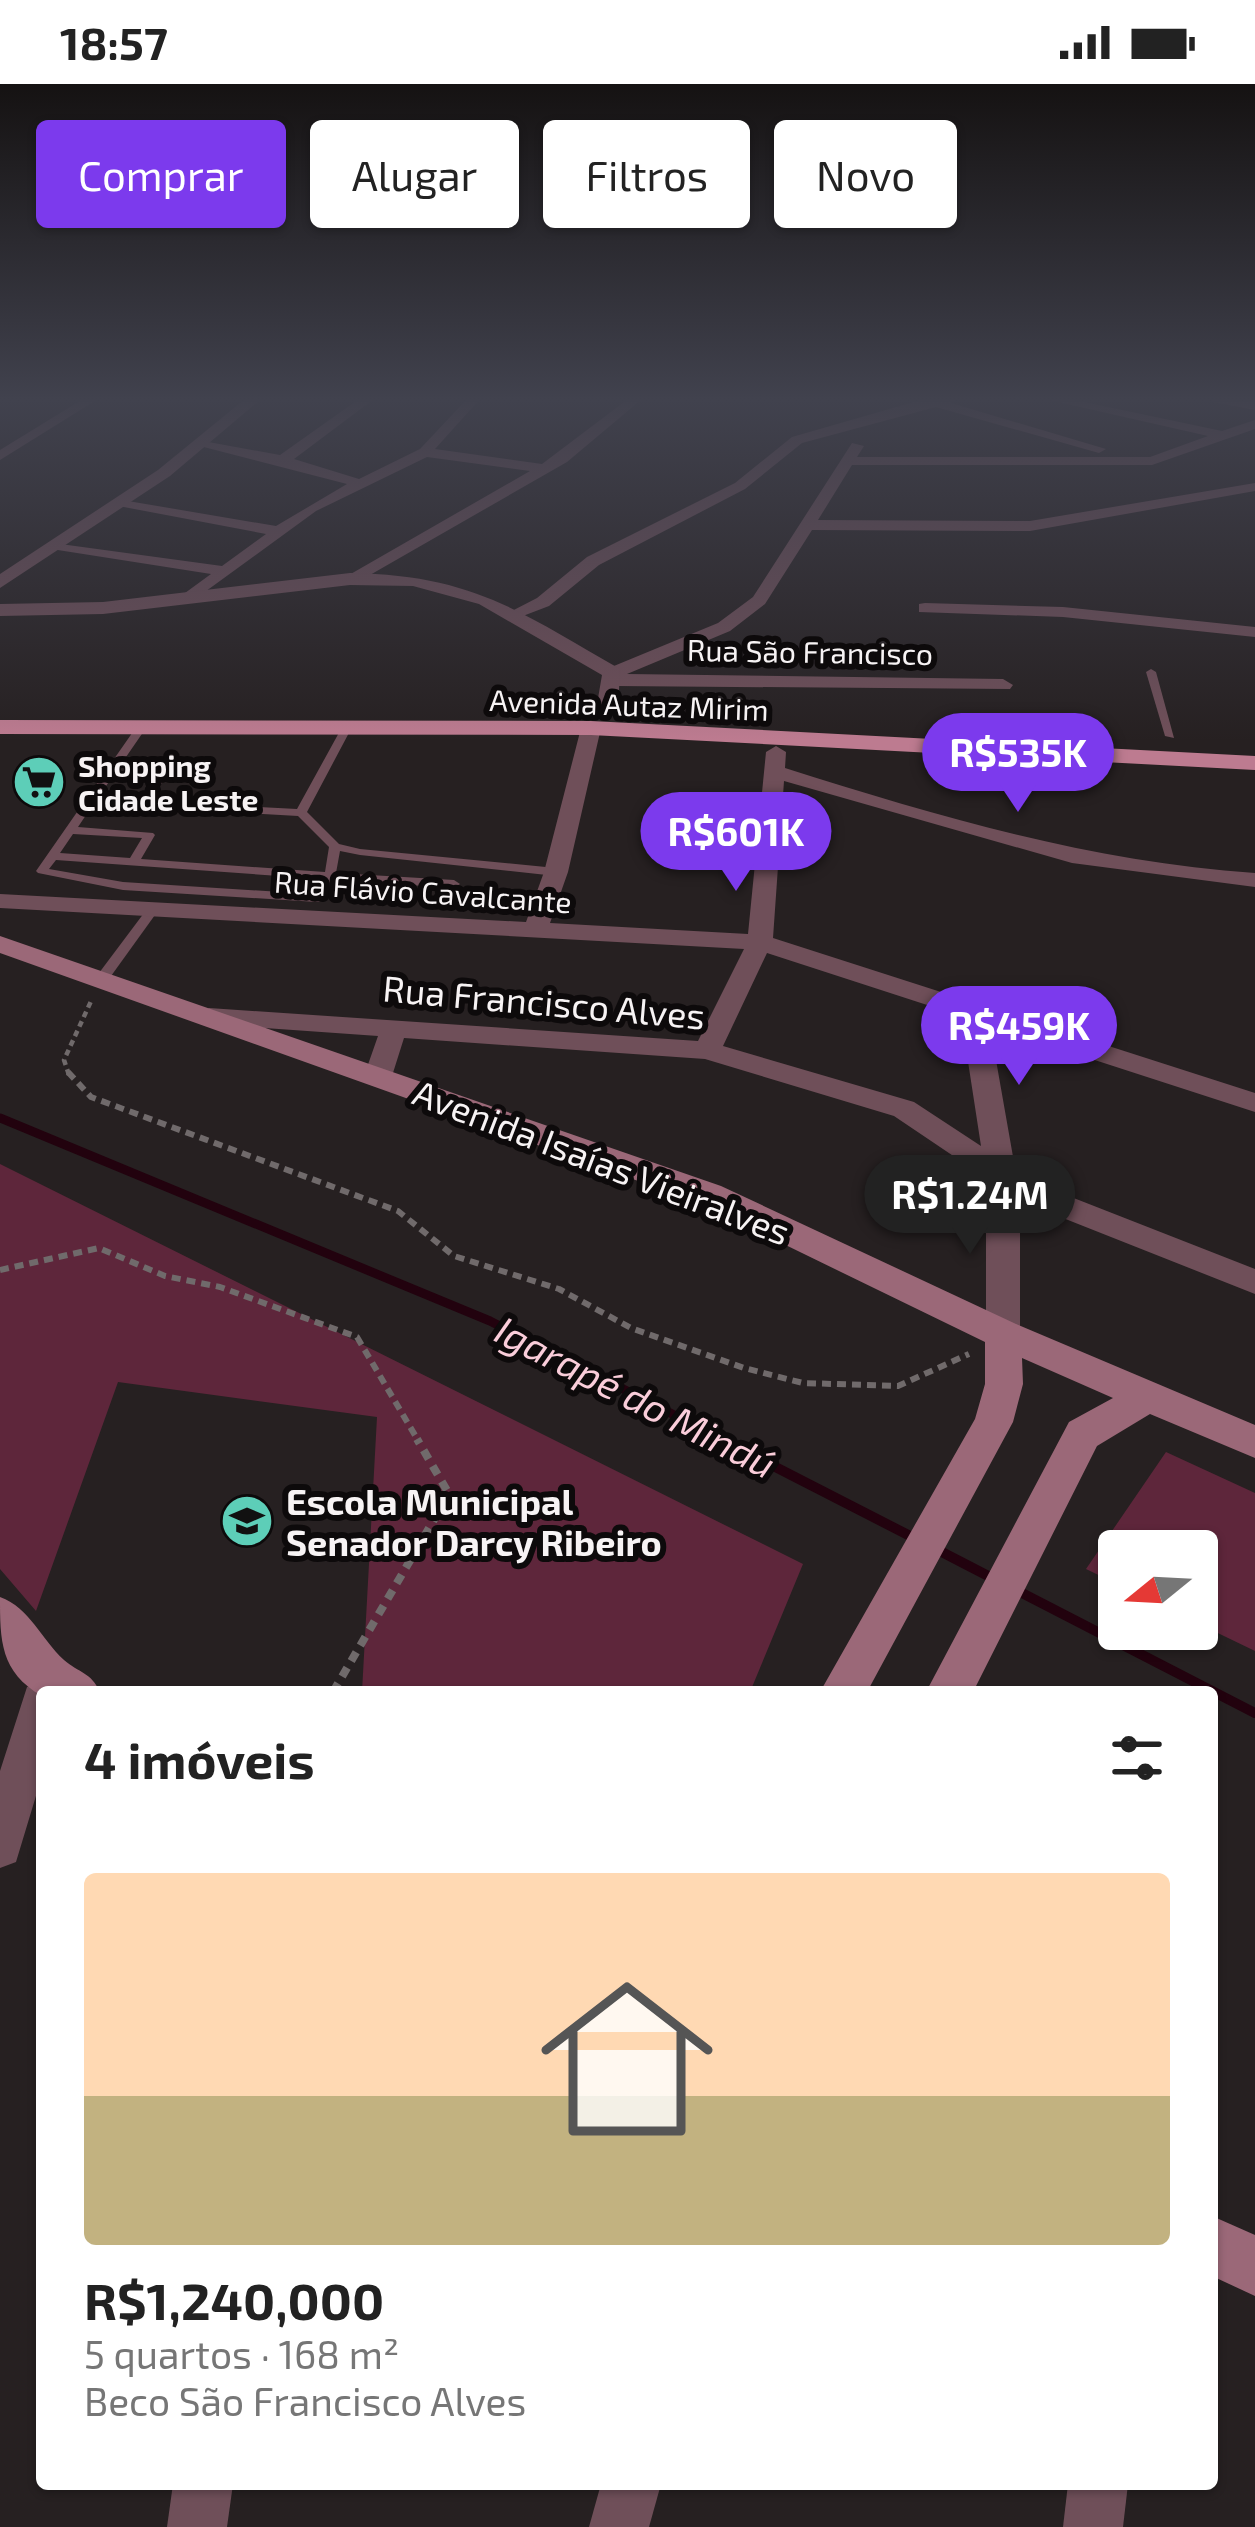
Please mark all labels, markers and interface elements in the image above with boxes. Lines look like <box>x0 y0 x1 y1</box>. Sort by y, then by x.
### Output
text: 18:57 <box>60 15 168 69</box>
chip: Comprar <box>36 120 286 228</box>
chip: Alugar <box>310 120 519 228</box>
chip: Filtros <box>543 120 750 228</box>
chip: Novo <box>774 120 957 228</box>
street label: Rua São Francisco <box>687 631 933 671</box>
street label: Avenida Autaz Mirim <box>489 681 769 727</box>
pin: R$535K <box>920 713 1116 815</box>
text: R$535K <box>949 728 1087 775</box>
place label: Shopping Cidade Leste <box>78 747 258 817</box>
supermarket icon: Shopping Cidade Leste <box>11 754 67 810</box>
pin: R$601K <box>638 792 834 894</box>
text: R$601K <box>667 807 805 854</box>
street label: Rua Flávio Cavalcante <box>273 863 573 919</box>
street label: Rua Francisco Alves <box>381 966 707 1036</box>
pin: R$459K <box>921 986 1117 1088</box>
text: R$459K <box>948 1001 1090 1048</box>
street label: Avenida Isaías Vieiralves <box>408 1069 796 1253</box>
pin: R$1.24M <box>859 1155 1081 1257</box>
text: R$1.24M <box>891 1170 1049 1217</box>
water label: Igarapé do Mindú <box>488 1305 784 1487</box>
place label: Escola Municipal Senador Darcy Ribeiro <box>286 1479 662 1564</box>
school or university icon: Escola Municipal Senador Darcy Ribeiro <box>219 1493 275 1549</box>
north arrow <box>1098 1530 1218 1650</box>
map controls <box>1098 1530 1218 1650</box>
icon: filters <box>1104 1725 1170 1791</box>
text: 4 imóveis <box>84 1728 314 1789</box>
icon: home <box>519 1951 735 2167</box>
text: R$1,240,000 <box>84 2269 384 2330</box>
text: 5 quartos · 168 m² <box>84 2330 399 2377</box>
text: Beco São Francisco Alves <box>84 2377 526 2424</box>

